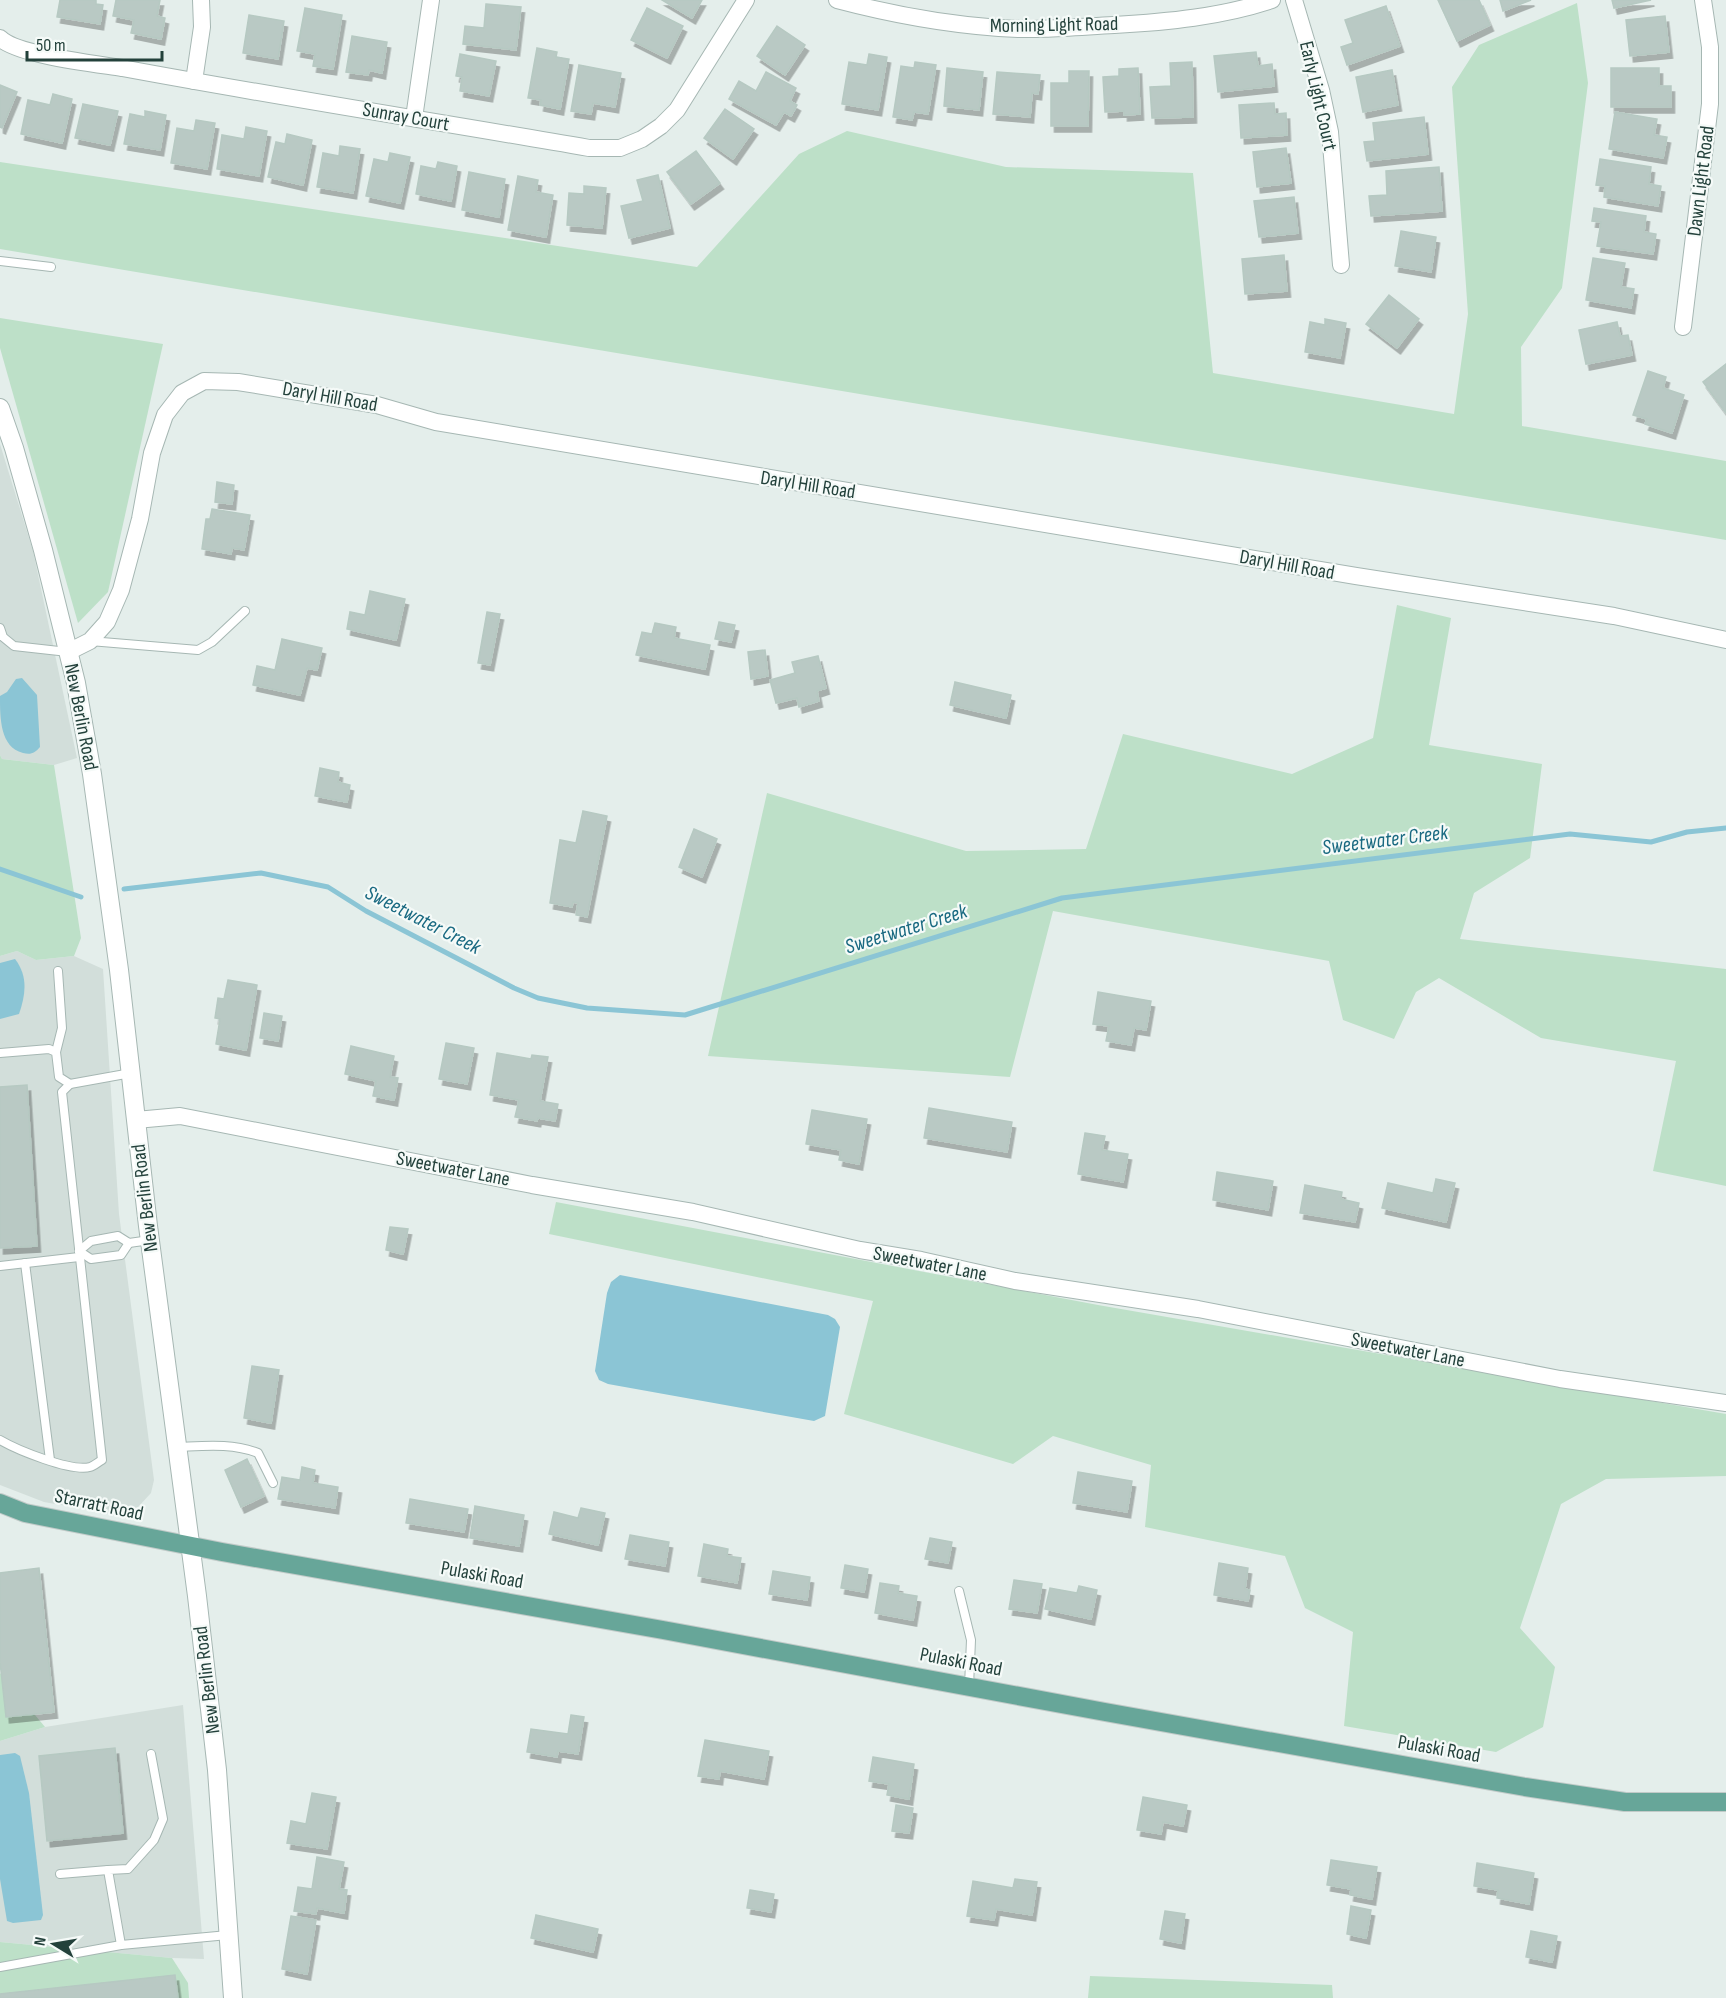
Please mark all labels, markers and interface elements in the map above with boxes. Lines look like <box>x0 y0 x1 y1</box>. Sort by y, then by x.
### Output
street label: Morning Light Road <box>990 12 1118 38</box>
scale bar <box>27 24 162 62</box>
text: 50 m <box>36 35 66 56</box>
street label: Early Light Court <box>1294 39 1342 153</box>
street label: Sunray Court <box>361 98 451 136</box>
street label: Dawn Light Road <box>1682 125 1720 237</box>
street label: Daryl Hill Road <box>281 377 379 417</box>
street label: Daryl Hill Road <box>759 466 857 504</box>
street label: Daryl Hill Road <box>1238 545 1336 585</box>
street label: New Berlin Road <box>59 662 103 772</box>
water label: Sweetwater Creek <box>1321 820 1450 860</box>
water label: Sweetwater Creek <box>361 880 486 960</box>
water label: Sweetwater Creek <box>842 898 971 959</box>
street label: New Berlin Road <box>126 1143 164 1253</box>
street label: Sweetwater Lane <box>394 1146 512 1192</box>
street label: Sweetwater Lane <box>871 1241 989 1287</box>
street label: Sweetwater Lane <box>1349 1327 1467 1373</box>
street label: Starratt Road <box>53 1484 145 1526</box>
street label: Pulaski Road <box>439 1556 525 1594</box>
street label: New Berlin Road <box>188 1625 226 1735</box>
street label: Pulaski Road <box>918 1642 1004 1682</box>
street label: Pulaski Road <box>1396 1730 1482 1768</box>
north arrow <box>24 1914 84 1974</box>
text: N <box>31 1935 51 1947</box>

